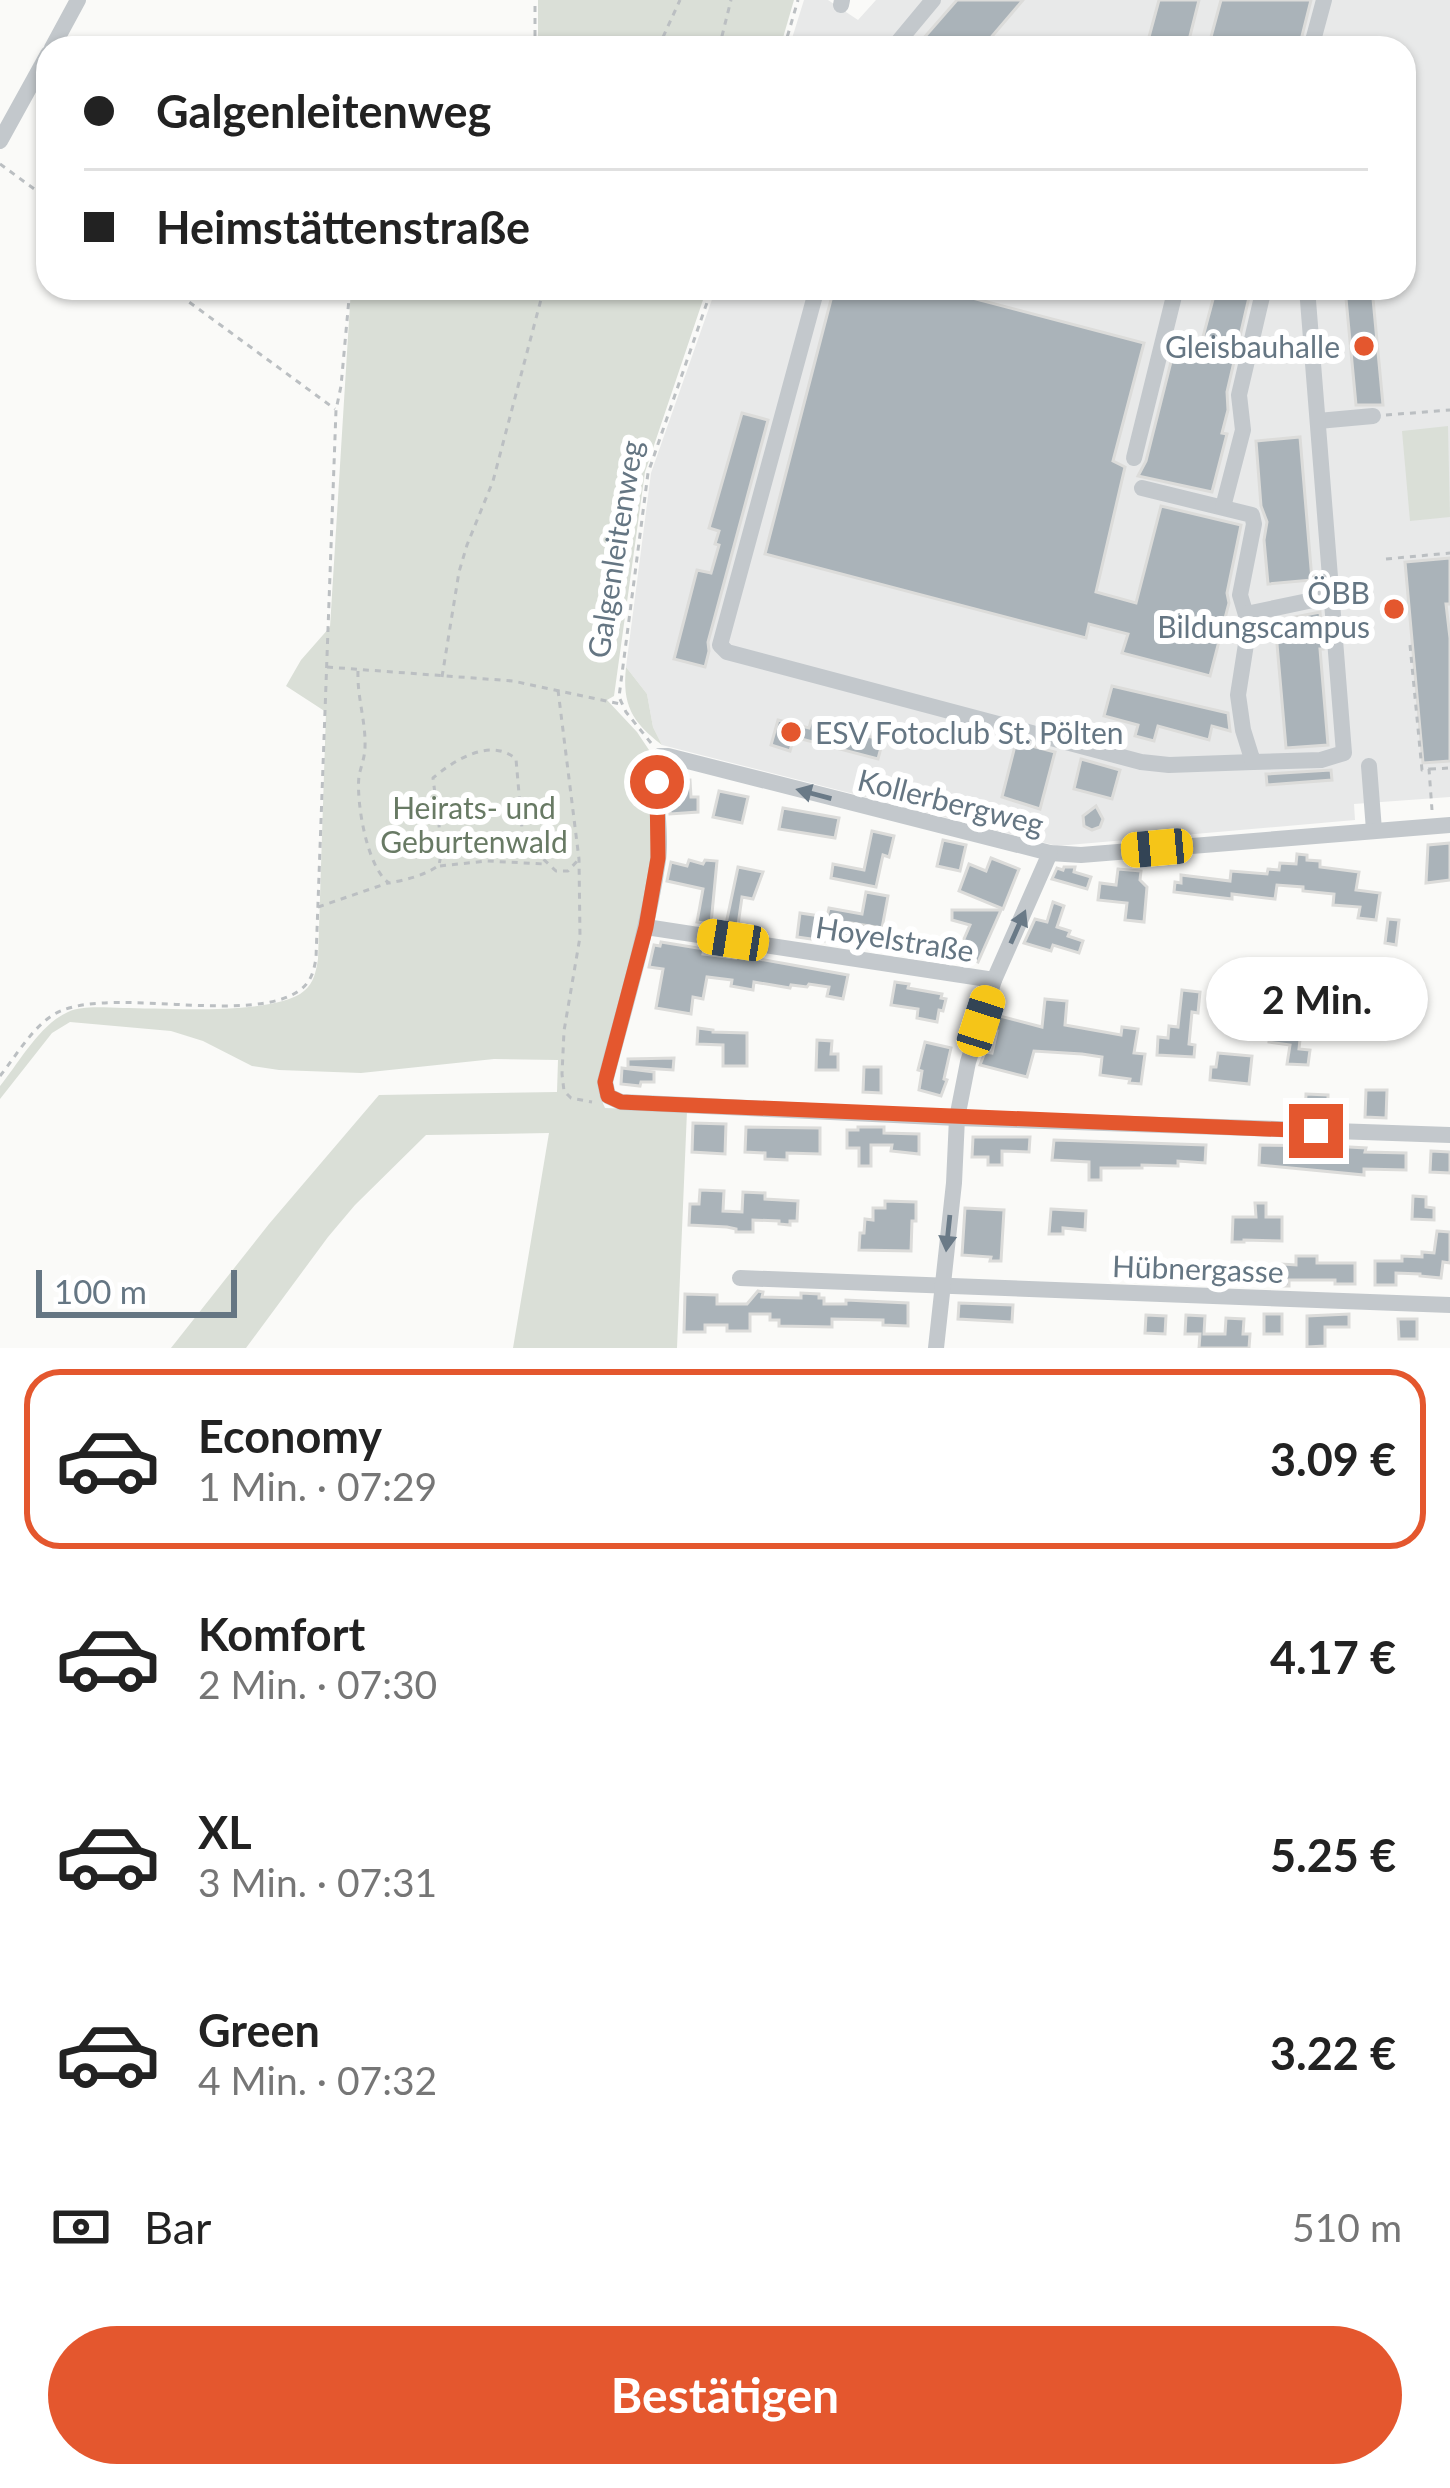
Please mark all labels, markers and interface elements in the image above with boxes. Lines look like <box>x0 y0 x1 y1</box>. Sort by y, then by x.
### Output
text: Galgenleitenweg <box>156 84 491 138</box>
text: Heimstättenstraße <box>156 200 530 254</box>
place label: Gleisbauhalle <box>1165 328 1340 364</box>
marker: Gleisbauhalle <box>1351 333 1377 359</box>
street label: Galgenleitenweg <box>579 438 649 660</box>
place label: ÖBB Bildungscampus <box>1157 574 1370 644</box>
marker: ÖBB Bildungscampus <box>1381 596 1407 622</box>
place label: ESV Fotoclub St. Pölten <box>815 714 1124 750</box>
marker: ESV Fotoclub St. Pölten <box>778 719 804 745</box>
route start <box>630 755 684 809</box>
street label: Kollerbergweg <box>854 761 1048 841</box>
one-way arrow <box>796 784 833 803</box>
park label: Heirats- und Geburtenwald <box>380 789 568 859</box>
car <box>1120 827 1194 869</box>
street label: Hoyelstraße <box>813 908 977 968</box>
one-way arrow <box>1008 909 1028 944</box>
car <box>695 917 771 963</box>
callout: 2 Min. <box>1205 957 1427 1041</box>
text: 2 Min. <box>1262 976 1372 1022</box>
car <box>953 981 1009 1061</box>
route end <box>1289 1104 1343 1158</box>
one-way arrow <box>939 1215 958 1252</box>
street label: Hübnergasse <box>1112 1247 1284 1289</box>
scale bar <box>36 1264 237 1317</box>
text: 100 m <box>54 1271 147 1311</box>
icon: car <box>54 1405 162 1513</box>
text: Economy <box>198 1409 382 1463</box>
text: 3.09 € <box>1270 1432 1396 1486</box>
text: 1 Min. · 07:29 <box>198 1463 437 1509</box>
icon: car <box>54 1603 162 1711</box>
text: Komfort <box>198 1607 365 1661</box>
text: 4.17 € <box>1270 1630 1396 1684</box>
text: 2 Min. · 07:30 <box>198 1661 437 1707</box>
icon: car <box>54 1801 162 1909</box>
text: XL <box>198 1805 252 1859</box>
text: 5.25 € <box>1270 1828 1396 1882</box>
text: 3 Min. · 07:31 <box>198 1859 437 1905</box>
icon: car <box>54 1999 162 2107</box>
text: Green <box>198 2003 320 2057</box>
text: 3.22 € <box>1270 2026 1396 2080</box>
text: 4 Min. · 07:32 <box>198 2057 437 2103</box>
icon: cash <box>48 2194 114 2260</box>
text: Bar <box>144 2200 211 2254</box>
text: 510 m <box>1292 2204 1402 2250</box>
button: Bestätigen <box>48 2326 1402 2464</box>

